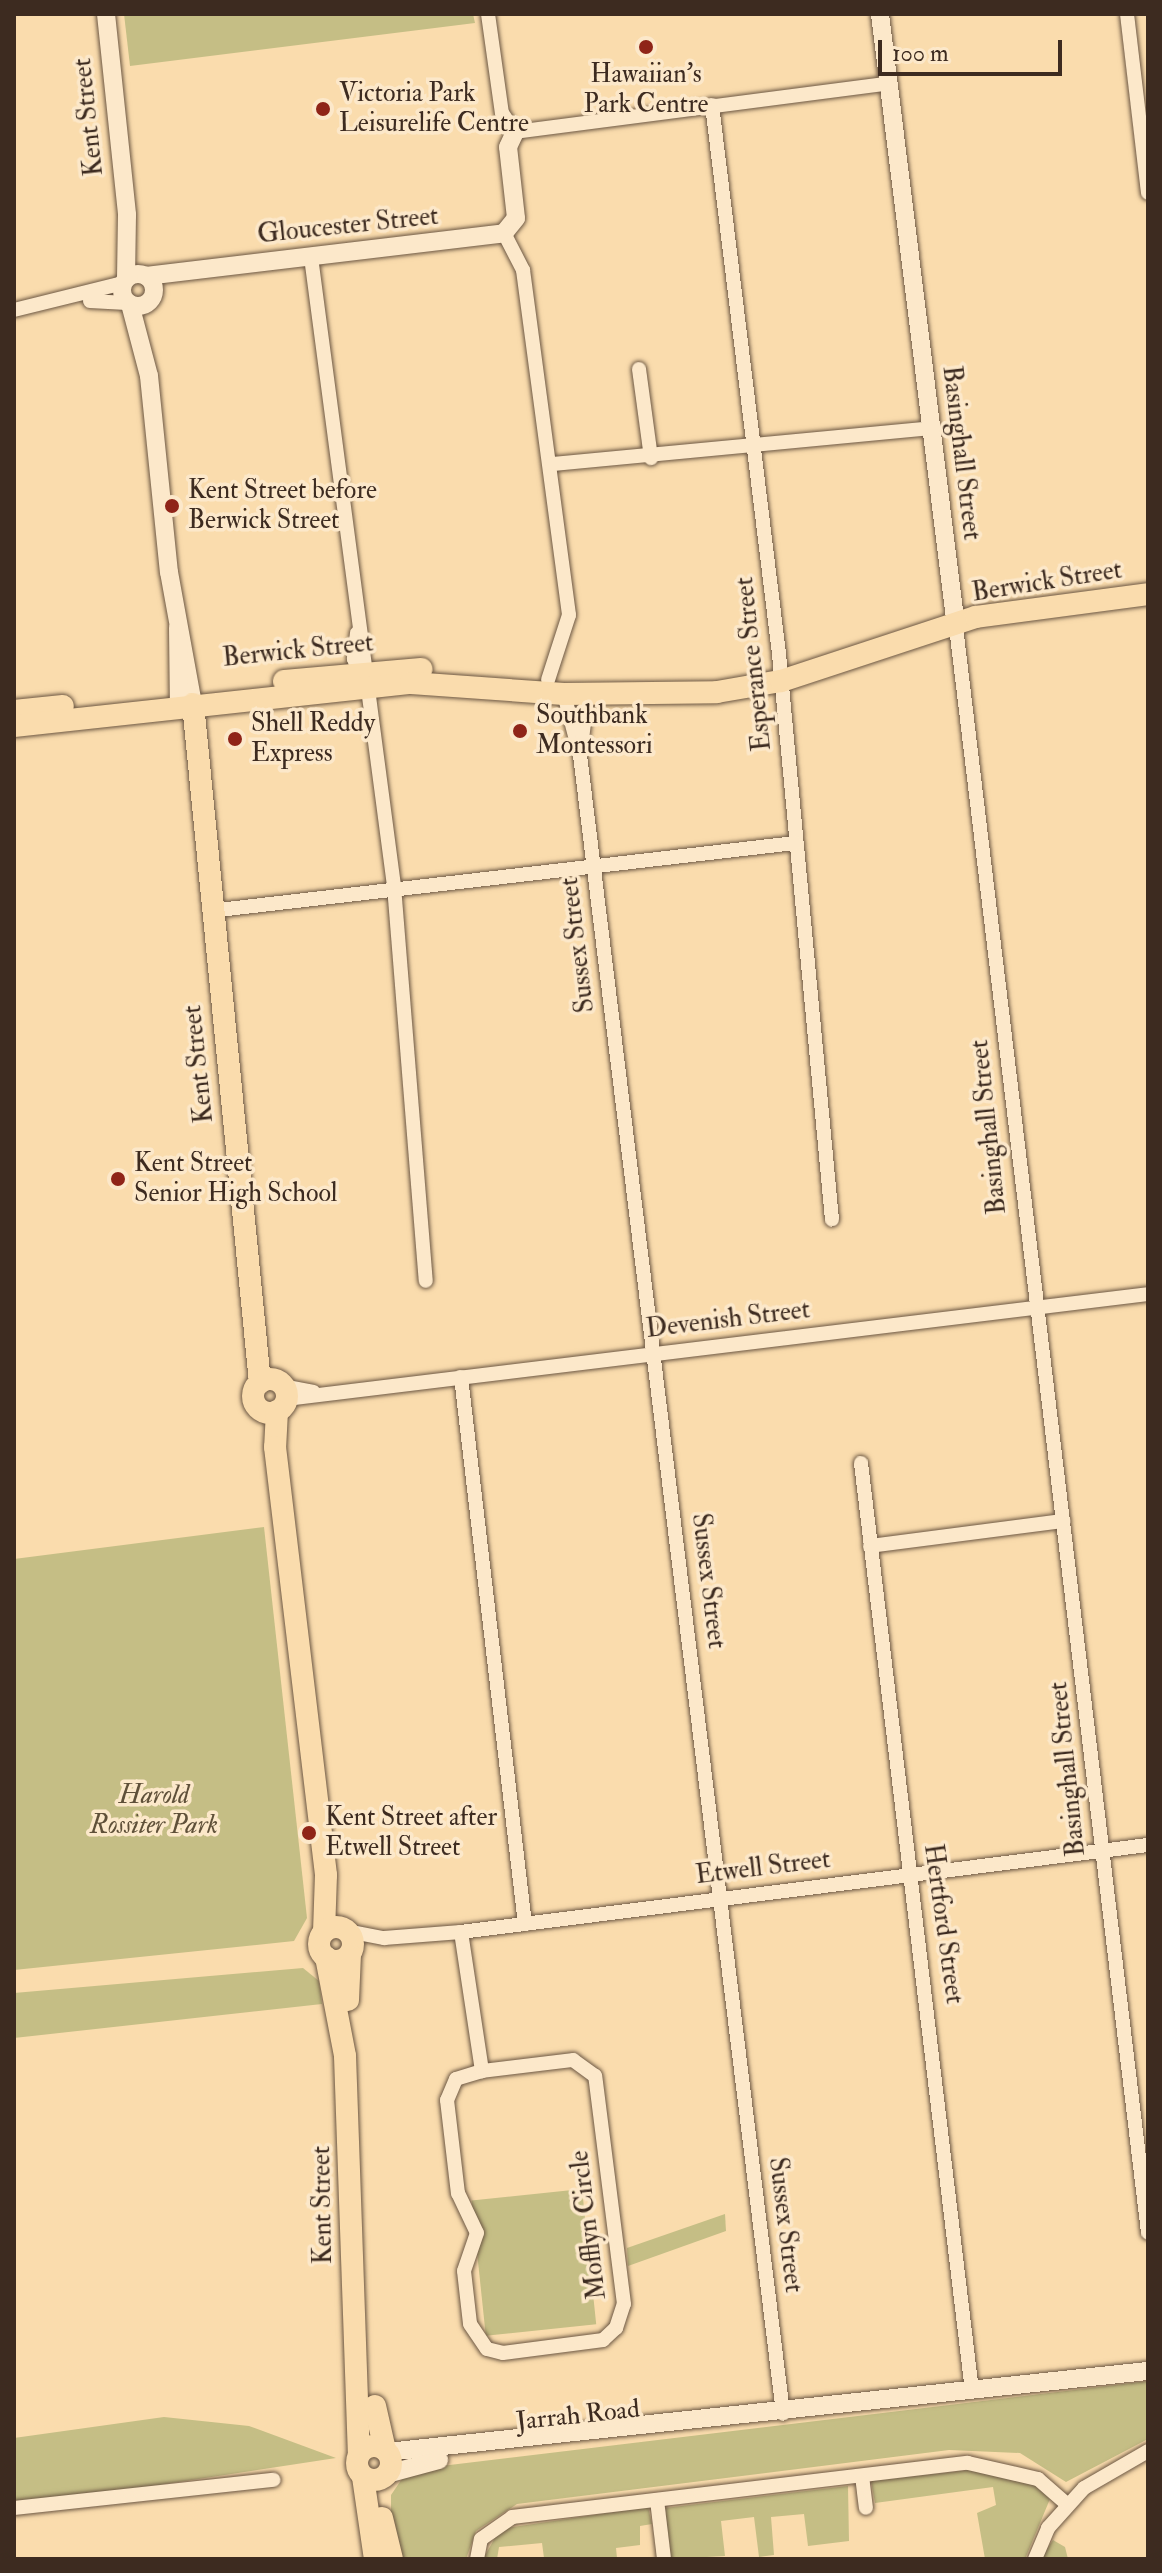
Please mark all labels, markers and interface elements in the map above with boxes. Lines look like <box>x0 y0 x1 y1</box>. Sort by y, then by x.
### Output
scale bar <box>882 24 1066 74</box>
marker: Hawaiian's Park Centre <box>637 38 655 56</box>
text: 100 m <box>892 38 949 69</box>
street label: Kent Street <box>67 56 111 178</box>
place label: Hawaiian's Park Centre <box>584 59 708 120</box>
place label: Victoria Park Leisurelife Centre <box>339 78 529 140</box>
marker: Victoria Park Leisurelife Centre <box>314 100 332 118</box>
street label: Gloucester Street <box>256 201 440 251</box>
street label: Basinghall Street <box>935 364 987 542</box>
place label: Kent Street before Berwick Street <box>188 475 377 536</box>
marker: Kent Street before Berwick Street <box>163 497 181 515</box>
street label: Berwick Street <box>970 555 1124 609</box>
street label: Esperance Street <box>729 575 779 753</box>
street label: Berwick Street <box>221 628 375 674</box>
place label: Southbank Montessori <box>536 700 653 762</box>
place label: Shell Reddy Express <box>251 708 375 770</box>
marker: Southbank Montessori <box>511 722 529 740</box>
marker: Shell Reddy Express <box>226 730 244 748</box>
street label: Sussex Street <box>554 876 602 1014</box>
street label: Kent Street <box>177 1003 221 1125</box>
street label: Basinghall Street <box>964 1038 1014 1216</box>
place label: Kent Street Senior High School <box>134 1148 337 1210</box>
marker: Kent Street Senior High School <box>109 1170 127 1188</box>
street label: Devenish Street <box>644 1294 812 1346</box>
street label: Sussex Street <box>684 1512 732 1650</box>
street label: Basinghall Street <box>1043 1680 1093 1858</box>
park label: Harold Rossiter Park <box>90 1780 218 1842</box>
place label: Kent Street after Etwell Street <box>325 1802 497 1864</box>
marker: Kent Street after Etwell Street <box>300 1824 318 1842</box>
street label: Hertford Street <box>916 1842 970 2006</box>
street label: Etwell Street <box>694 1844 832 1892</box>
street label: Kent Street <box>306 2145 340 2265</box>
street label: Mofflyn Circle <box>564 2149 614 2301</box>
street label: Sussex Street <box>761 2156 809 2294</box>
street label: Jarrah Road <box>515 2394 641 2438</box>

